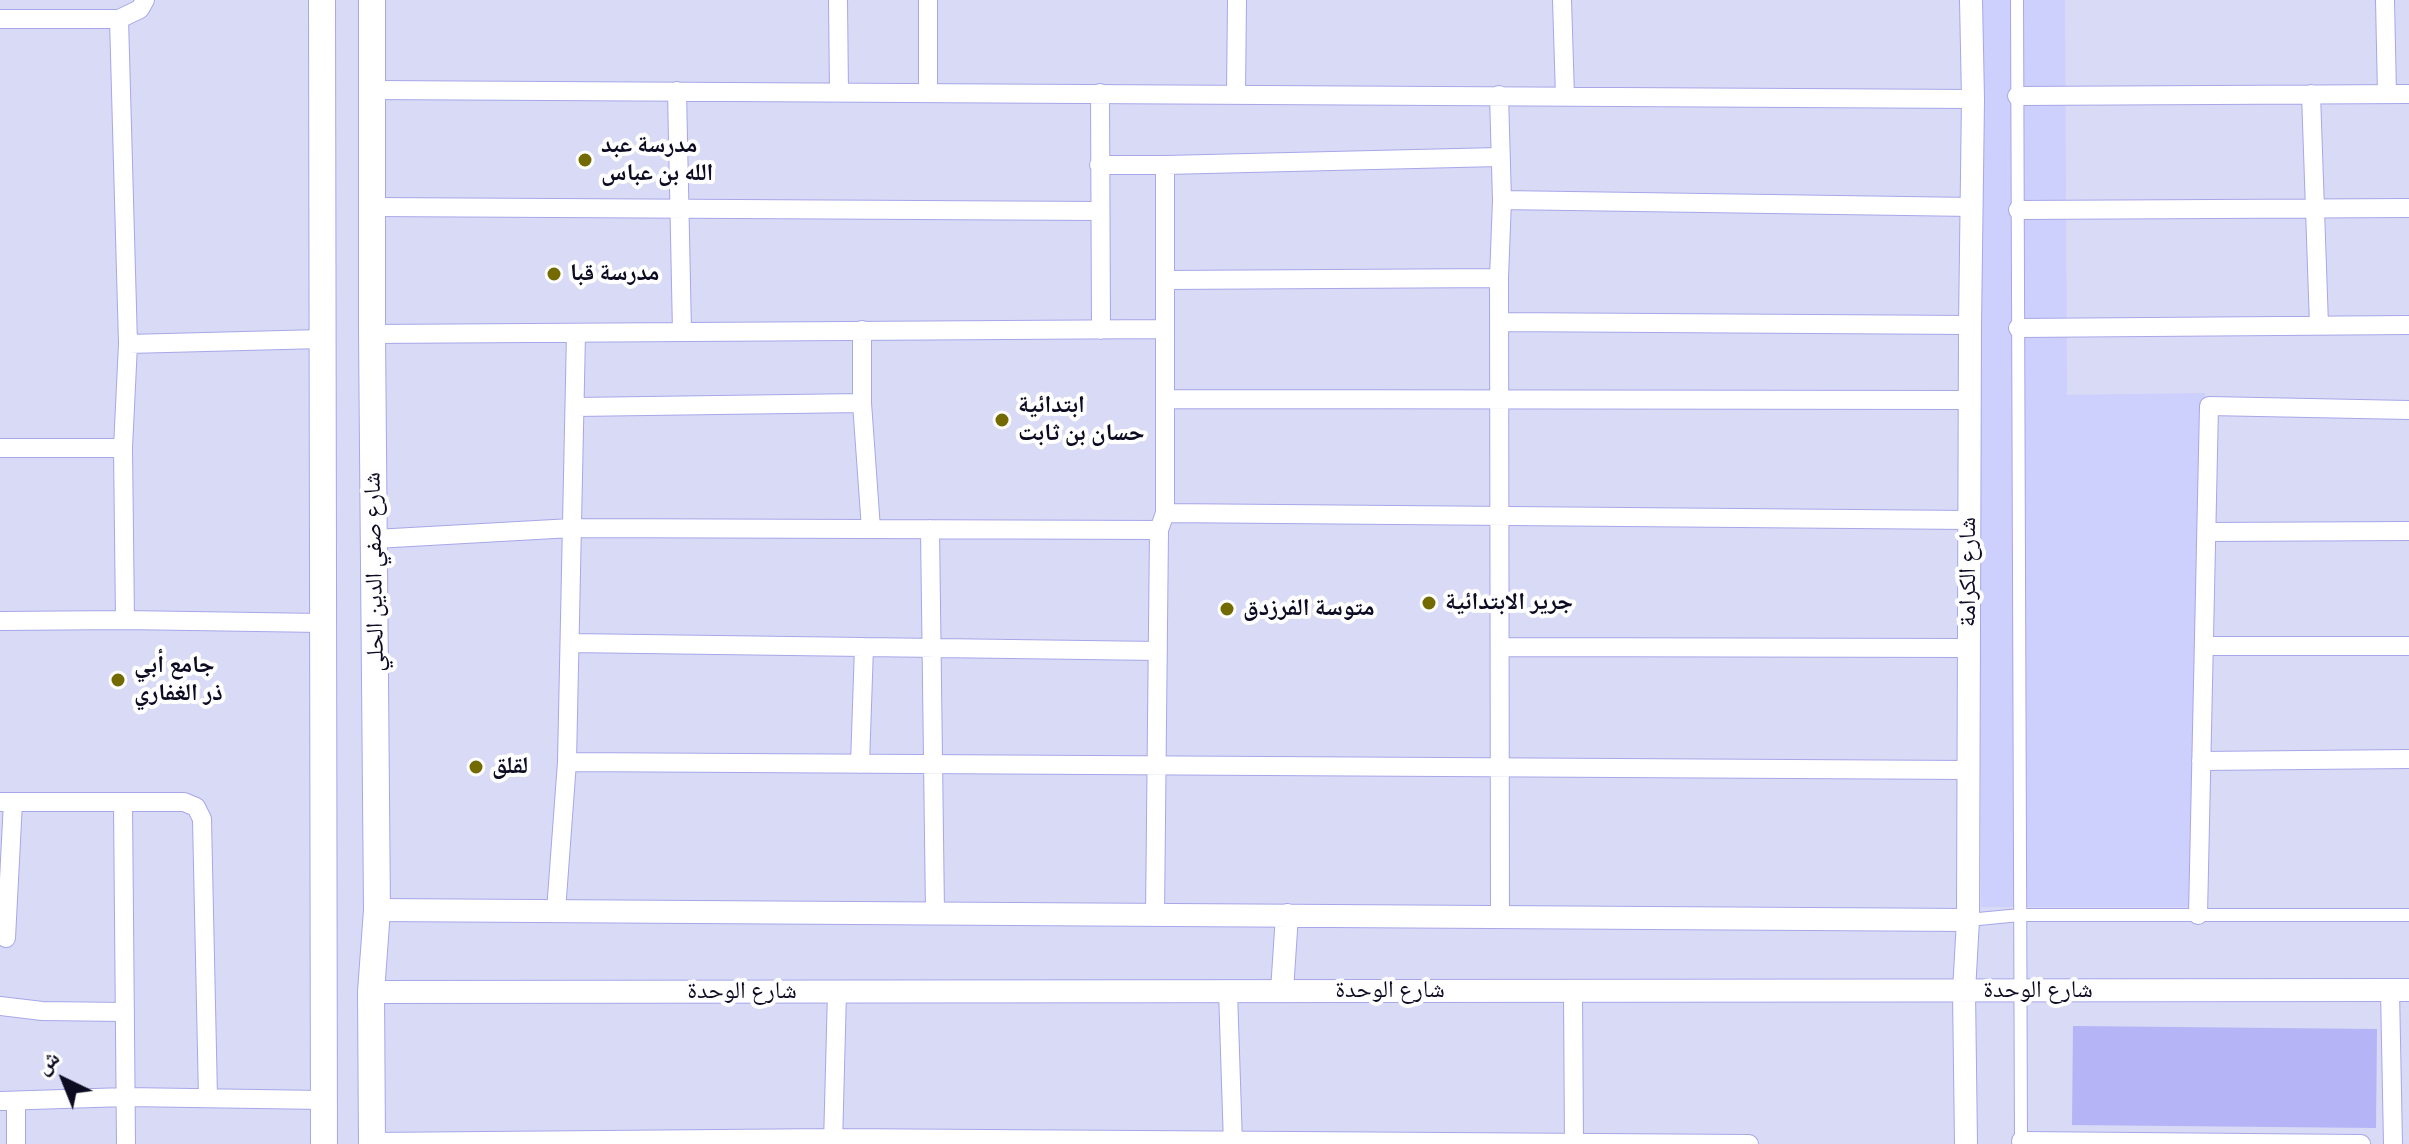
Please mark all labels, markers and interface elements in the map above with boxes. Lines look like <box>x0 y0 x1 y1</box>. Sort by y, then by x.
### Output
place label: مدرسة عبد الله بن عباس <box>601 132 713 188</box>
marker: مدرسة عبد الله بن عباس <box>576 151 594 169</box>
place label: مدرسة قبا <box>570 260 659 288</box>
marker: مدرسة قبا <box>545 265 563 283</box>
place label: ابتدائية حسان بن ثابت <box>1018 392 1145 448</box>
marker: ابتدائية حسان بن ثابت <box>993 411 1011 429</box>
street label: شارع صفي الدين الحلي <box>359 472 391 672</box>
street label: شارع الكرامة <box>1955 517 1983 627</box>
place label: جرير الابتدائية <box>1445 589 1573 617</box>
marker: جرير الابتدائية <box>1420 594 1438 612</box>
place label: متوسة الفرزدق <box>1243 595 1374 623</box>
marker: متوسة الفرزدق <box>1218 600 1236 618</box>
place label: جامع أبي ذر الغفاري <box>134 652 223 708</box>
marker: جامع أبي ذر الغفاري <box>109 671 127 689</box>
place label: لقلق <box>492 753 528 781</box>
marker: لقلق <box>467 758 485 776</box>
street label: شارع الوحدة <box>1335 977 1445 1005</box>
street label: شارع الوحدة <box>1983 977 2093 1005</box>
street label: شارع الوحدة <box>687 978 797 1006</box>
north arrow <box>24 1040 104 1120</box>
text: ش <box>30 1044 65 1080</box>

